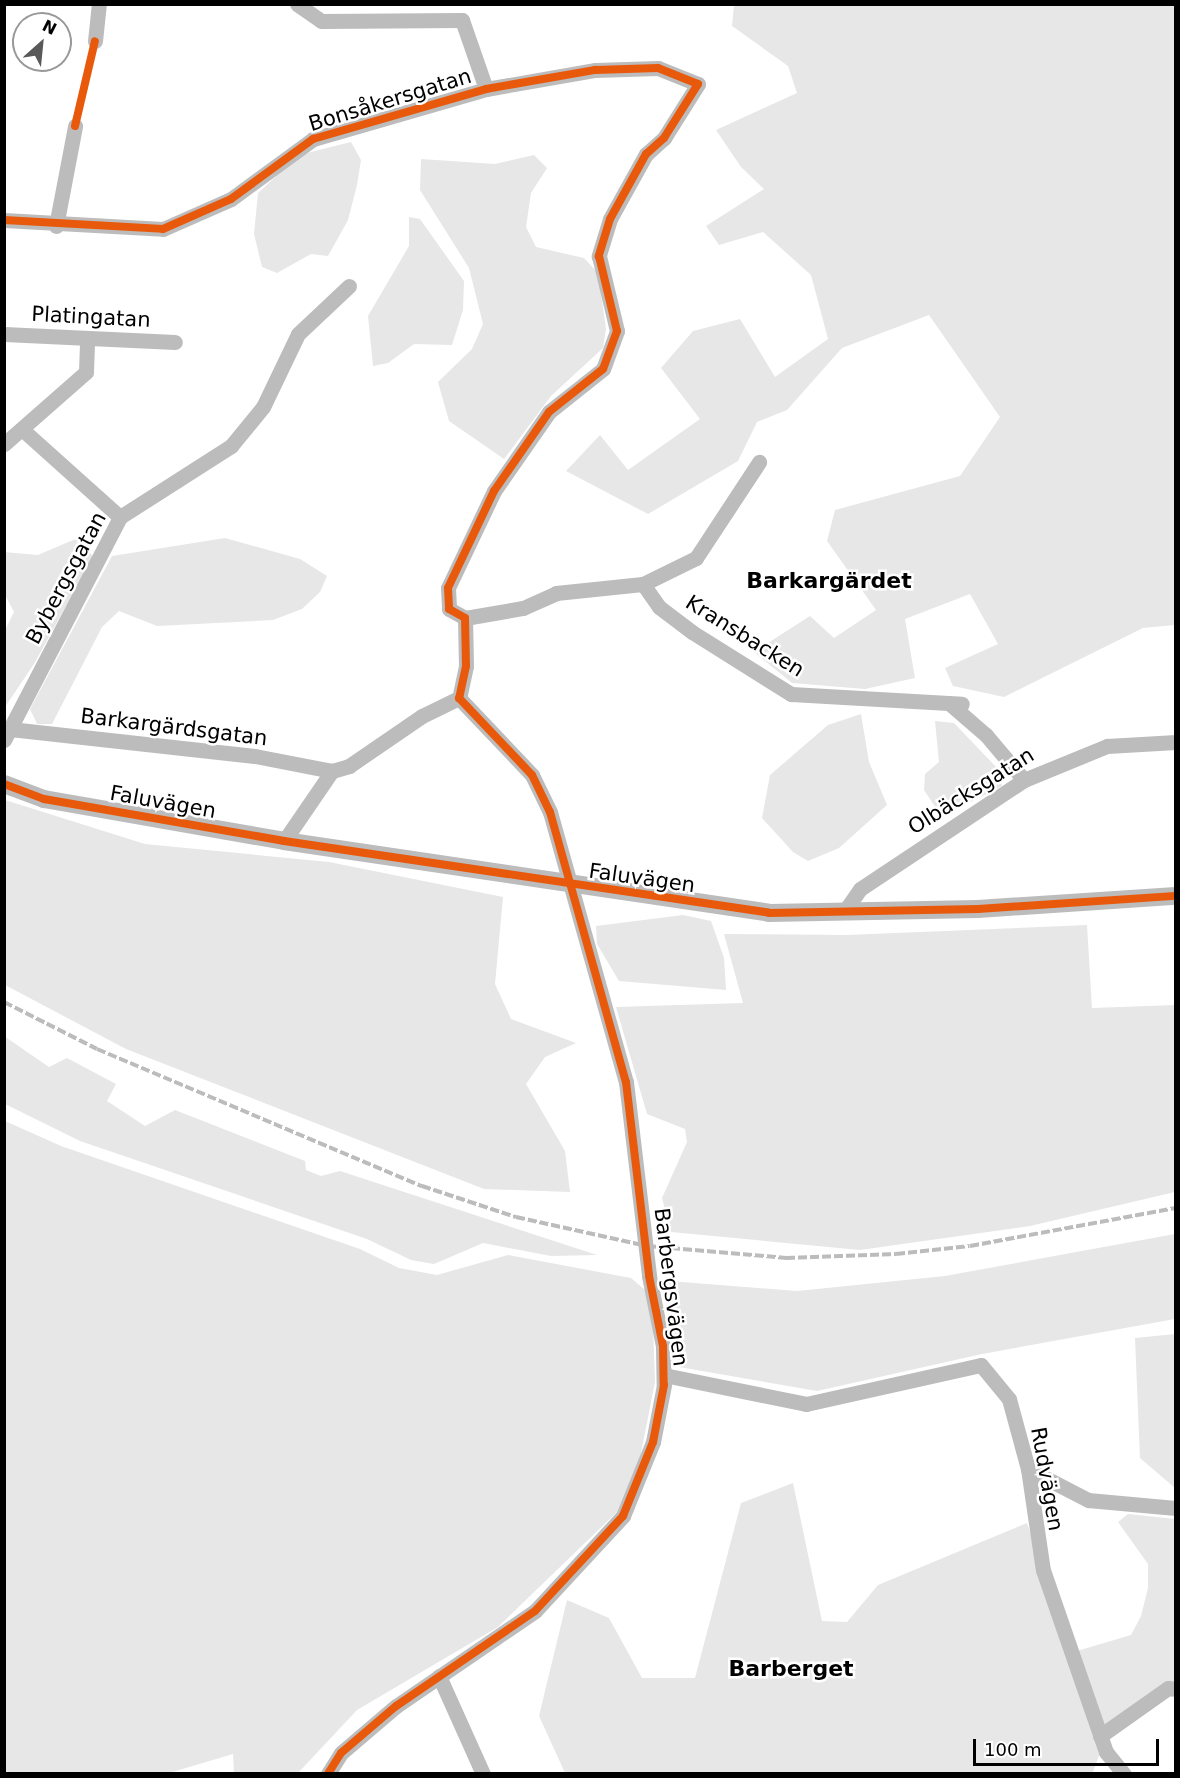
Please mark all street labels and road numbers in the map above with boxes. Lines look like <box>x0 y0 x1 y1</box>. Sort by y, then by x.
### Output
street label: Bonsåkersgatan <box>306 63 474 137</box>
street label: Platingatan <box>31 301 151 333</box>
street label: Bybergsgatan <box>21 508 111 648</box>
street label: Kransbacken <box>681 590 809 682</box>
street label: Barkargärdsgatan <box>79 703 269 751</box>
street label: Olbäcksgatan <box>903 742 1039 840</box>
street label: Faluvägen <box>108 780 218 824</box>
street label: Faluvägen <box>587 858 697 898</box>
street label: Barbergsvägen <box>649 1206 693 1368</box>
street label: Rudvägen <box>1025 1425 1069 1533</box>

